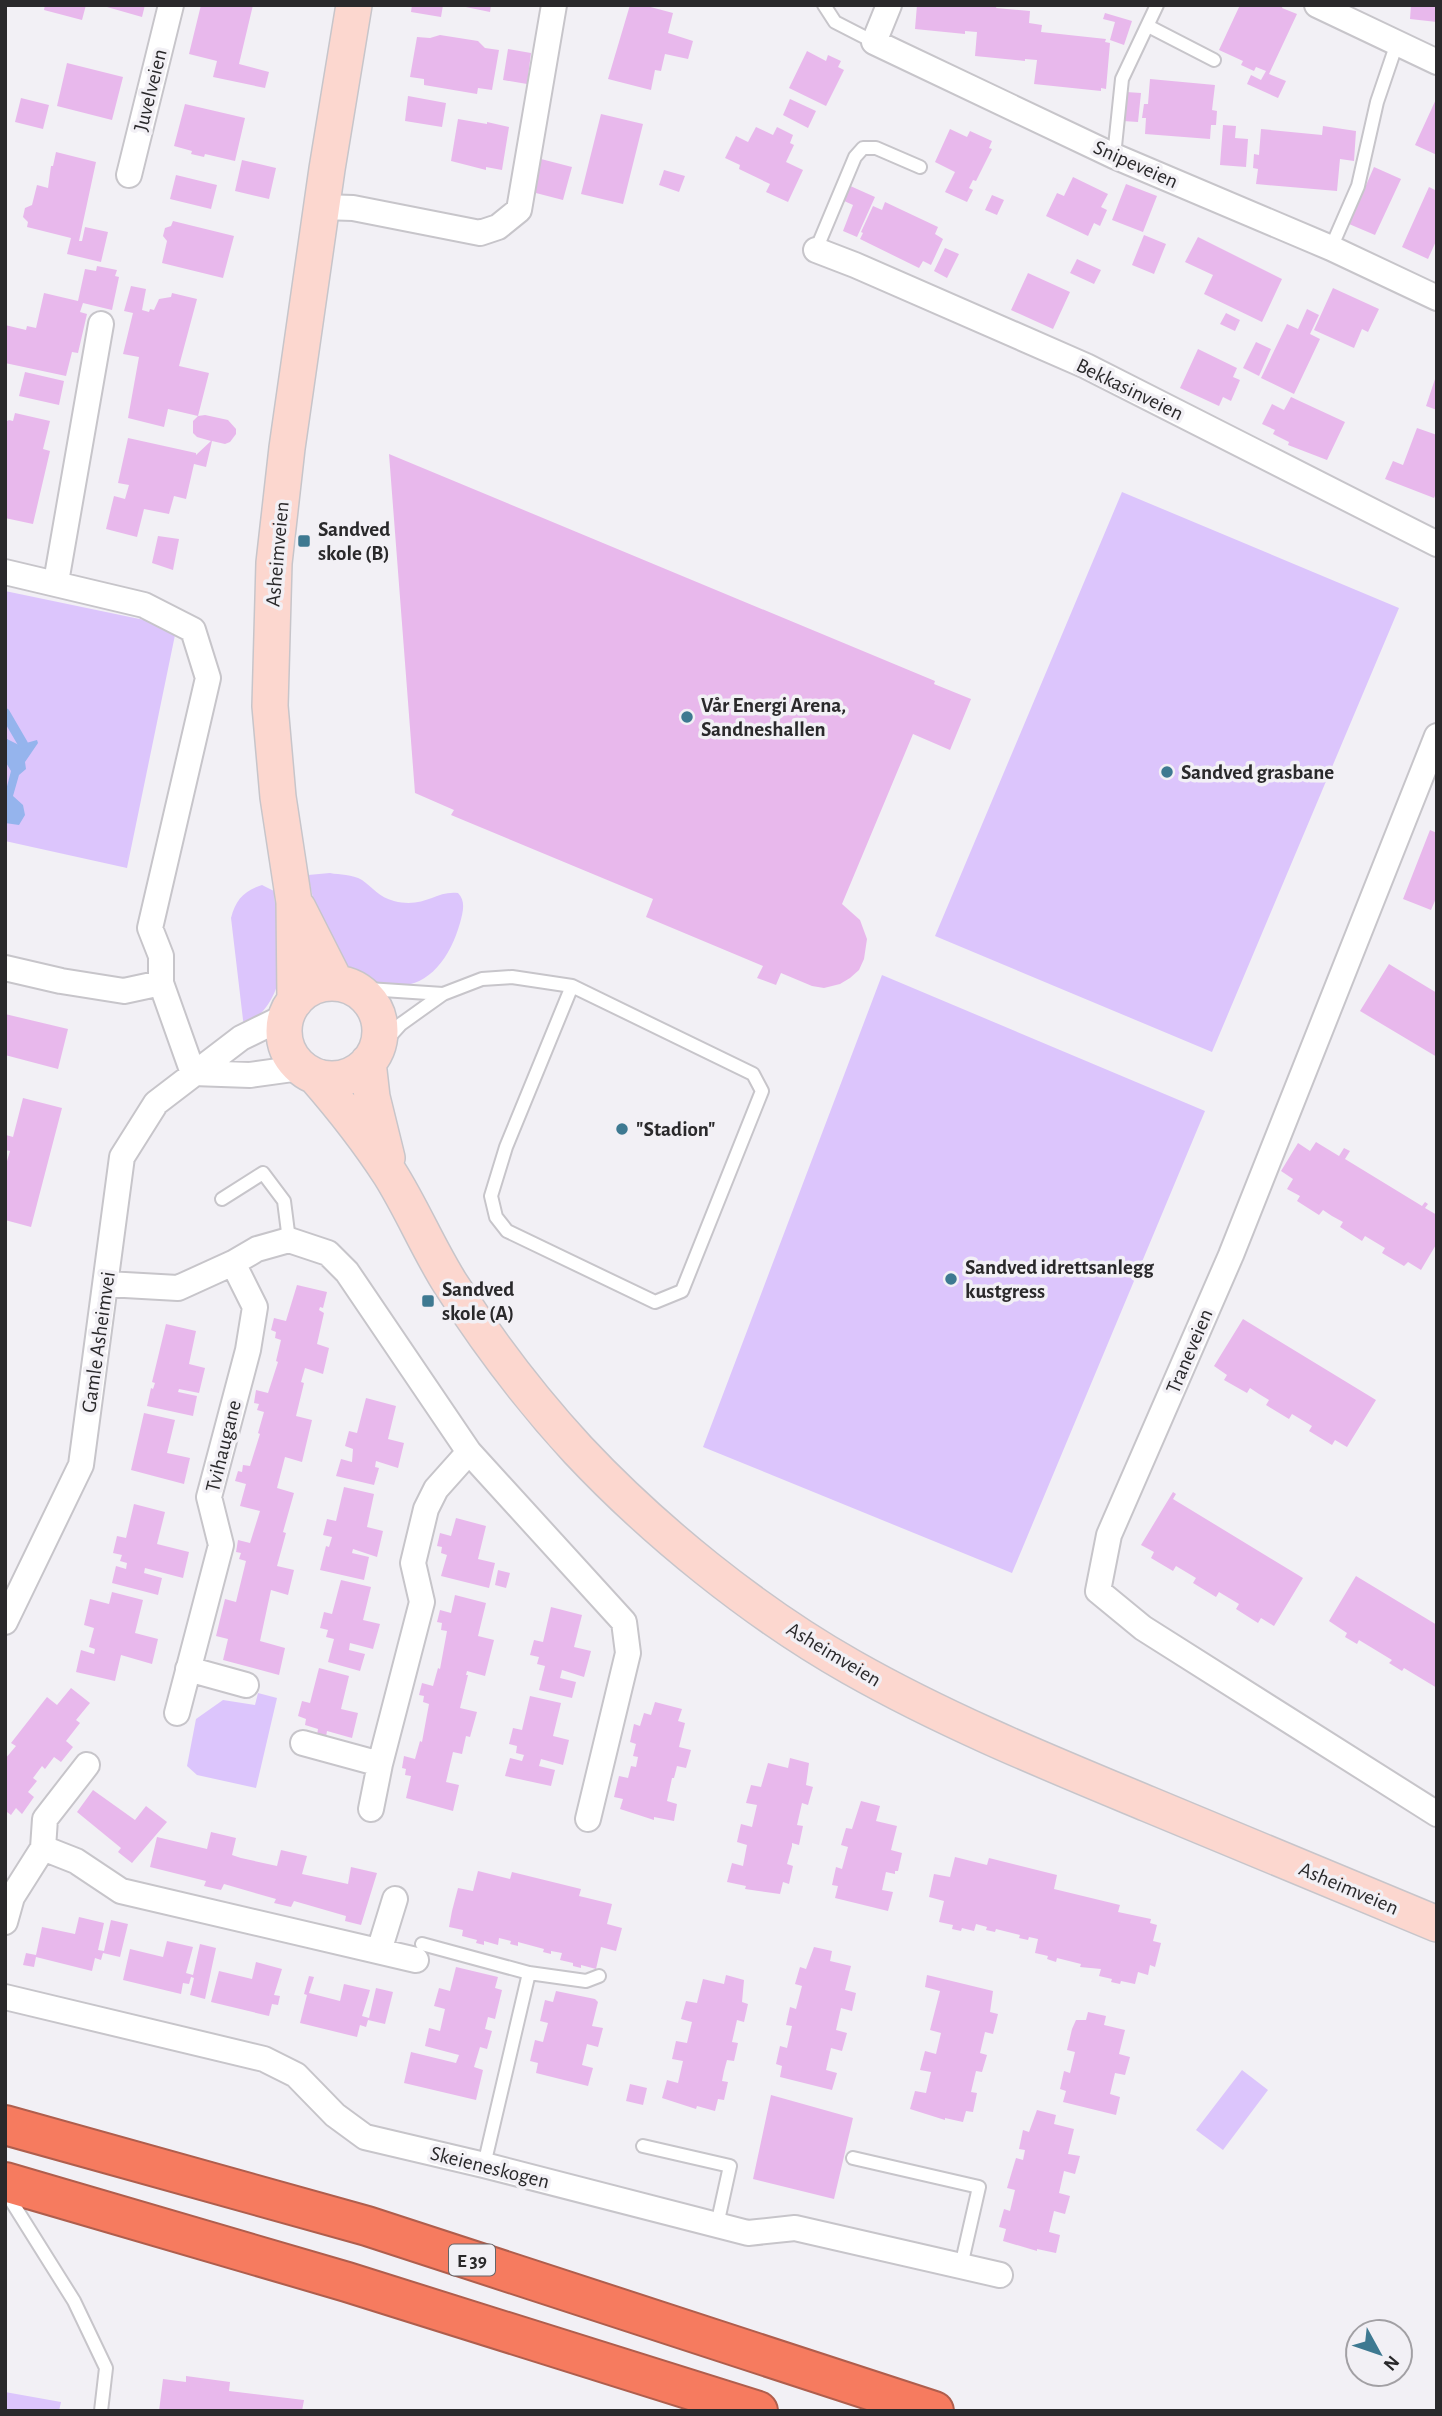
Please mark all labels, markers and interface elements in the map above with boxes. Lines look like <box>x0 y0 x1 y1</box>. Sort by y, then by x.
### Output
street label: Juvelveien <box>130 47 171 133</box>
street label: Snipeveien <box>1090 137 1181 192</box>
street label: Bekkasinveien <box>1073 355 1187 424</box>
street label: Asheimveien <box>262 500 293 608</box>
place label: Sandved skole (B) <box>318 519 390 564</box>
marker: Sandved skole (B) <box>296 533 312 549</box>
place label: Vår Energi Arena, Sandneshallen <box>701 695 846 740</box>
marker: Vår Energi Arena, Sandneshallen <box>679 709 695 725</box>
place label: Sandved grasbane <box>1181 762 1334 783</box>
marker: Sandved grasbane <box>1159 764 1175 780</box>
place label: "Stadion" <box>636 1119 715 1140</box>
marker: "Stadion" <box>614 1121 630 1137</box>
place label: Sandved idrettsanlegg kustgress <box>965 1257 1154 1302</box>
street label: Gamle Asheimvei <box>78 1270 119 1414</box>
marker: Sandved idrettsanlegg kustgress <box>943 1271 959 1287</box>
place label: Sandved skole (A) <box>442 1279 514 1324</box>
marker: Sandved skole (A) <box>420 1293 436 1309</box>
street label: Traneveien <box>1162 1306 1217 1396</box>
street label: Tvihaugane <box>202 1398 245 1494</box>
street label: Asheimveien <box>783 1618 885 1691</box>
street label: Asheimveien <box>1296 1858 1402 1919</box>
street label: Skeieneskogen <box>428 2143 552 2192</box>
road number: E 39 <box>449 2244 495 2276</box>
north arrow <box>1344 2318 1414 2388</box>
text: N <box>1379 2352 1402 2374</box>

